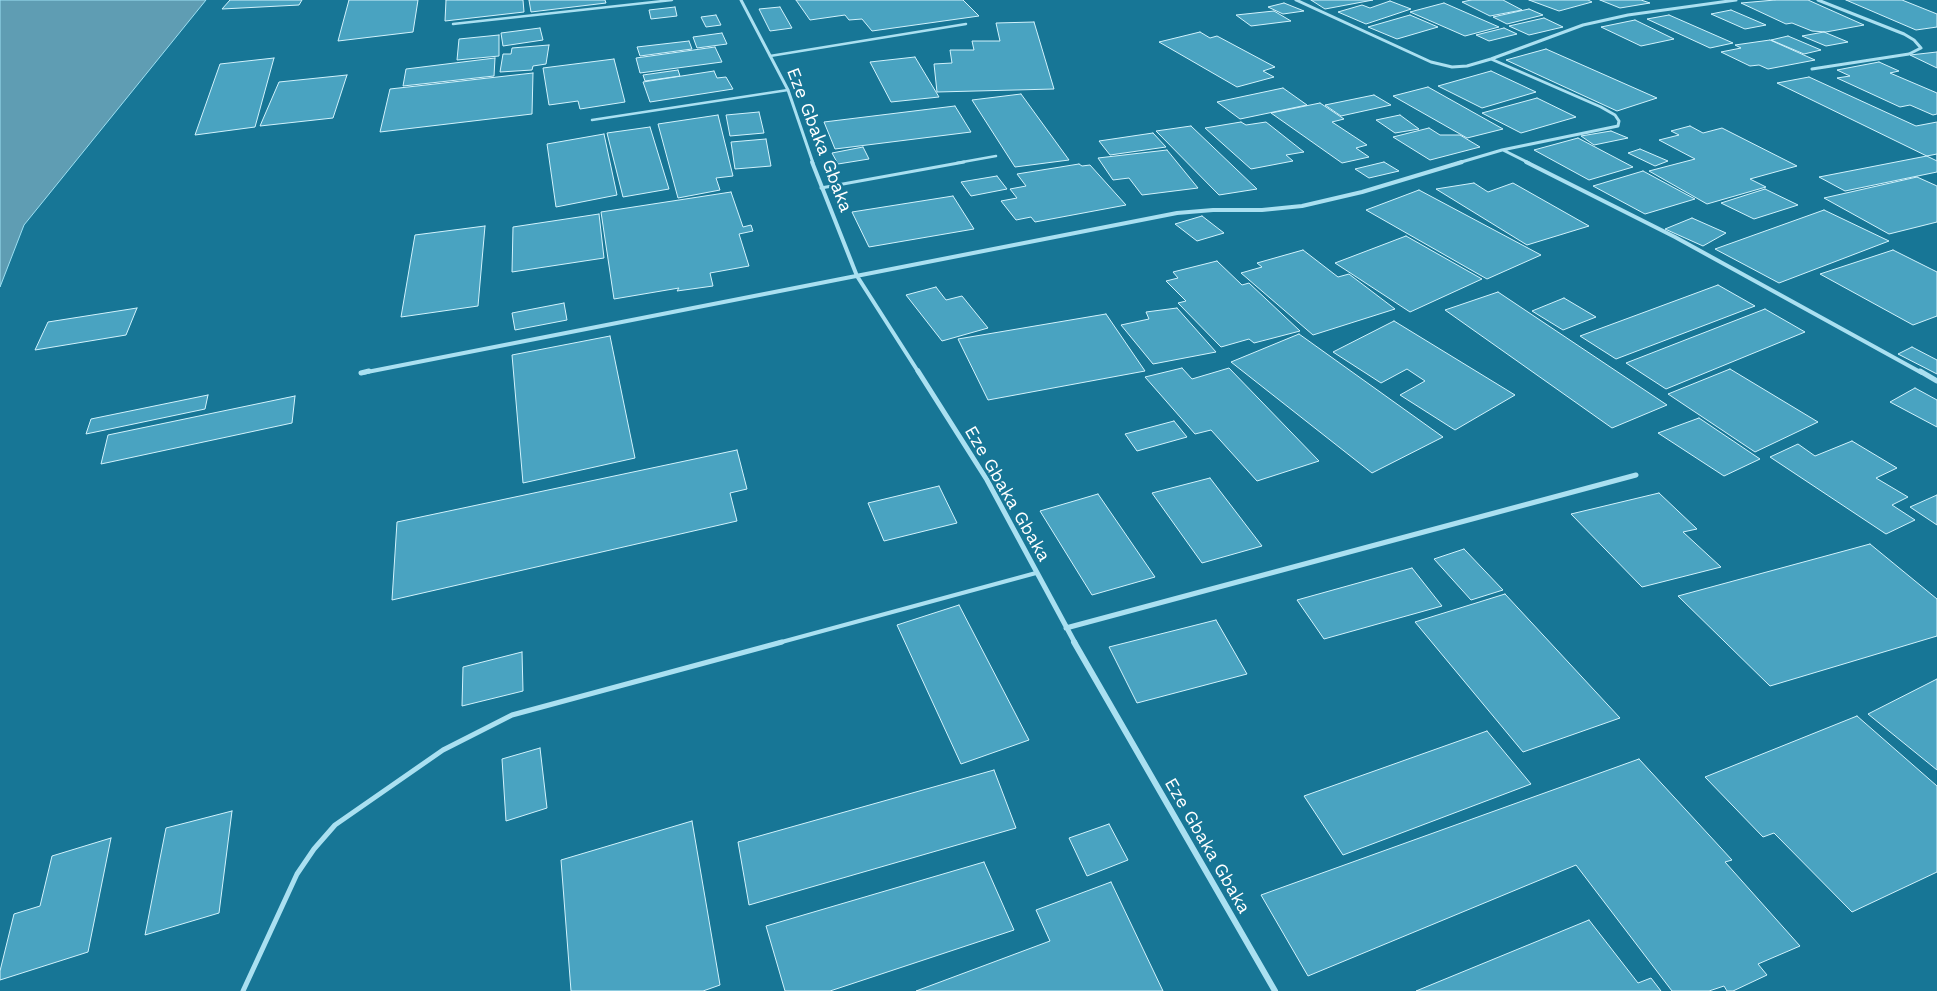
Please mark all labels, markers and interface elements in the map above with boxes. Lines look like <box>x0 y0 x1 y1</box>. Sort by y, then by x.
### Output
street label: Eze Gbaka Gbaka <box>781 65 857 215</box>
street label: Eze Gbaka Gbaka <box>959 422 1055 566</box>
street label: Eze Gbaka Gbaka <box>1159 774 1255 918</box>

